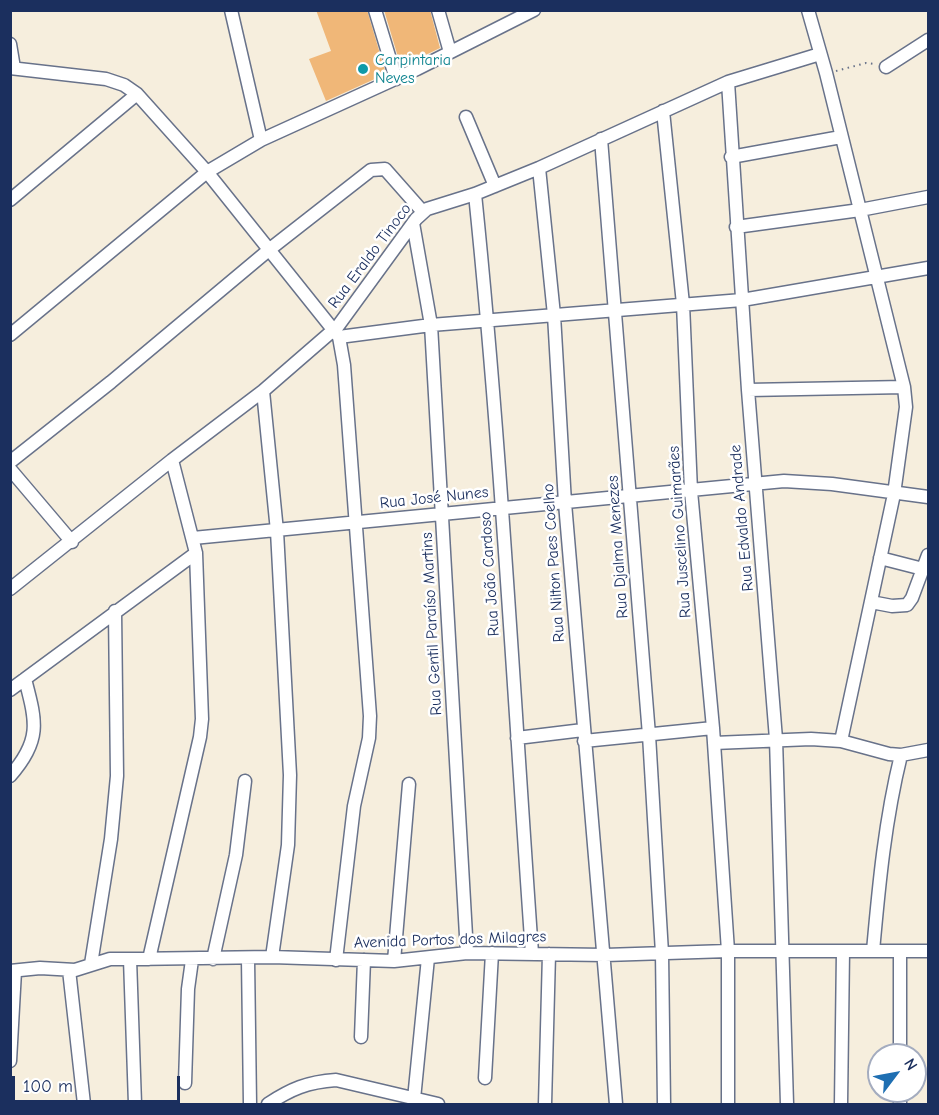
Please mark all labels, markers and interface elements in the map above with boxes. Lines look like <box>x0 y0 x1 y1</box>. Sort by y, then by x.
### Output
place label: Carpintaria Neves <box>375 50 451 88</box>
marker: Carpintaria Neves <box>356 62 370 76</box>
street label: Rua Eraldo Tinoco <box>324 200 416 312</box>
street label: Rua Edvaldo Andrade <box>726 444 758 592</box>
street label: Rua Juscelino Guimarães <box>664 445 696 619</box>
street label: Rua Djalma Menezes <box>603 475 633 619</box>
street label: Rua José Nunes <box>379 483 489 513</box>
street label: Rua Nilton Paes Coelho <box>539 483 569 643</box>
street label: Rua João Cardoso <box>476 511 504 637</box>
street label: Rua Gentil Paraíso Martins <box>418 532 446 716</box>
street label: Avenida Portos dos Milagres <box>353 927 547 953</box>
north arrow <box>867 1043 927 1103</box>
text: N <box>900 1055 921 1074</box>
scale bar <box>15 1064 183 1102</box>
text: 100 m <box>23 1076 73 1097</box>

